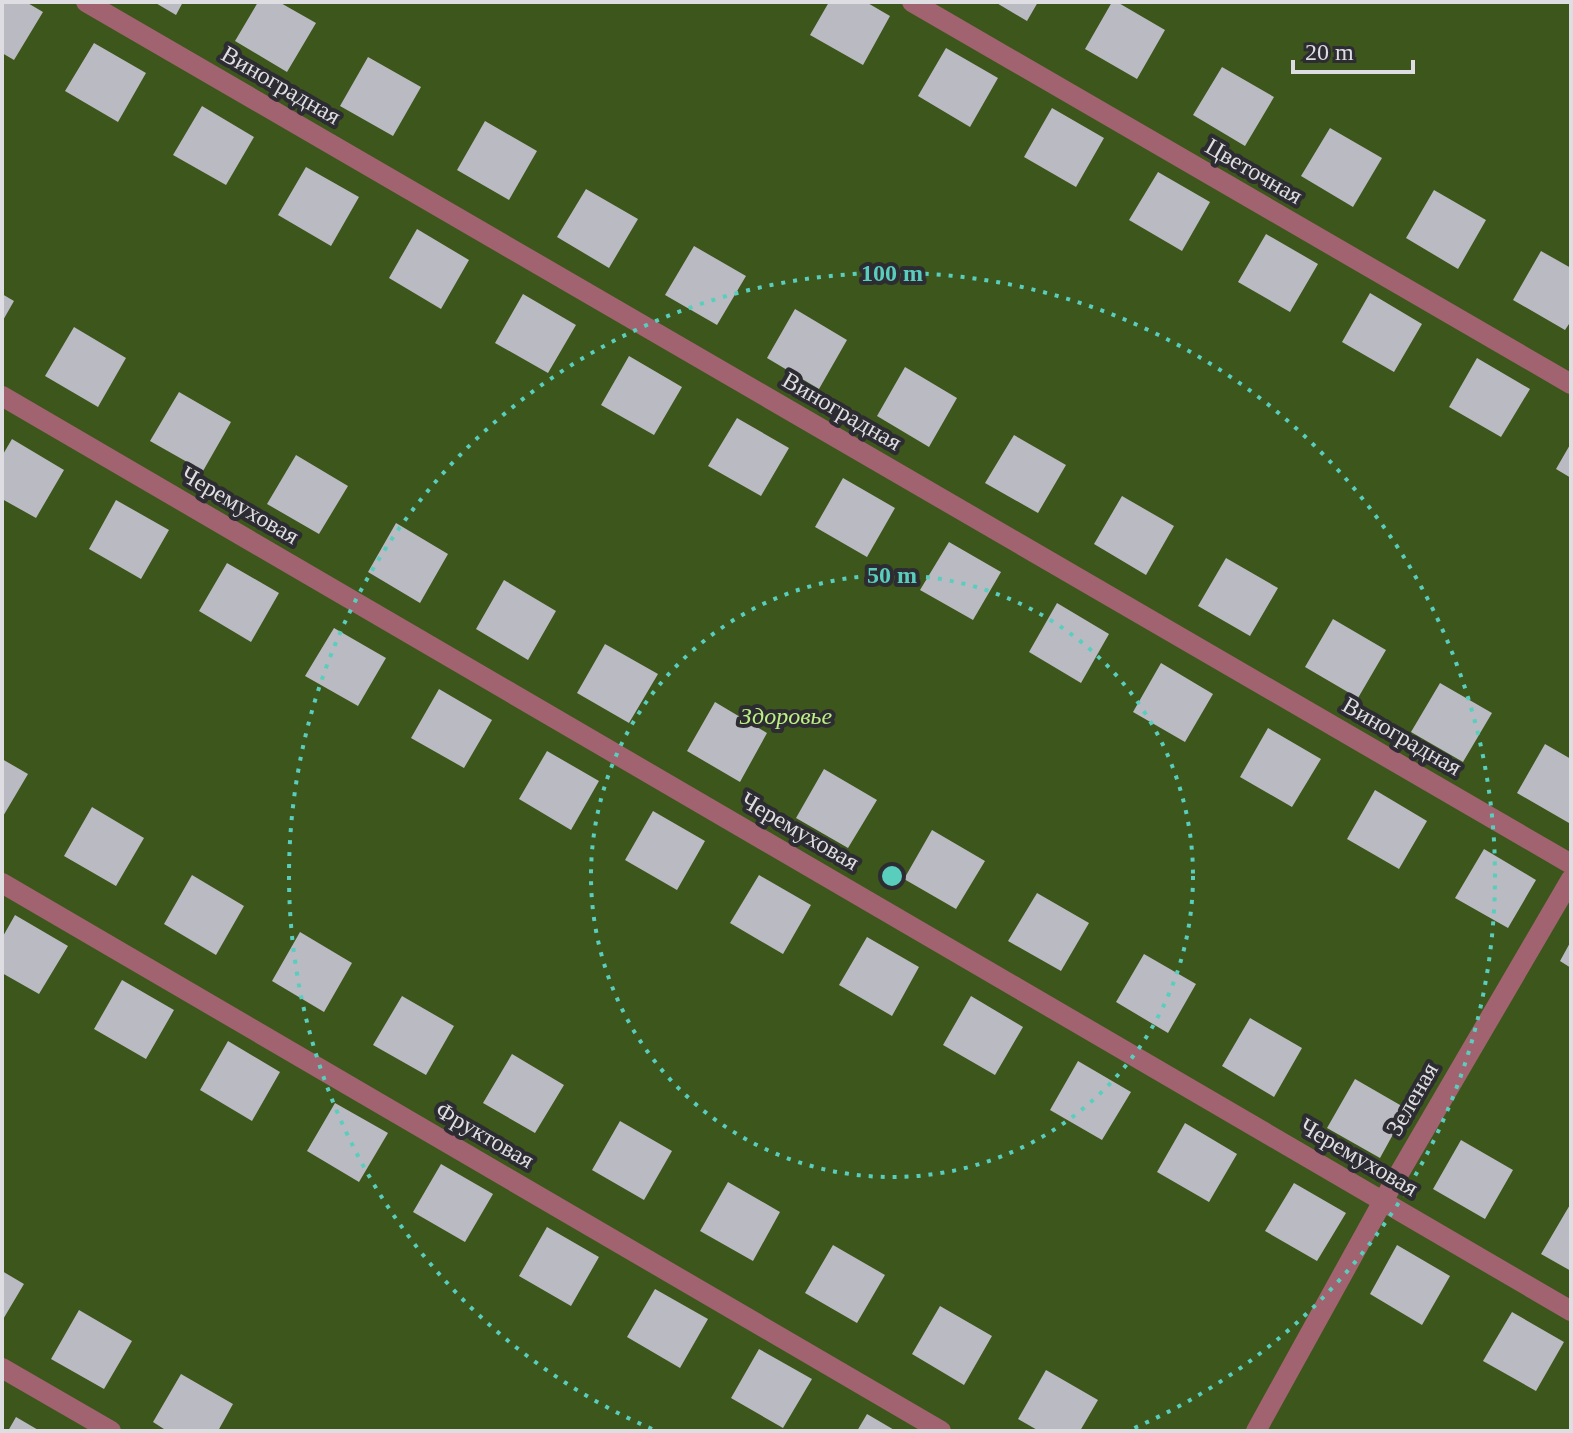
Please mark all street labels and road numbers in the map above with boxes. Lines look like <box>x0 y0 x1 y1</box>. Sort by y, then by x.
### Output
street label: Виноградная <box>217 41 345 129</box>
street label: Цветочная <box>1201 133 1307 209</box>
street label: Виноградная <box>778 367 906 455</box>
street label: Черемуховая <box>176 461 304 549</box>
street label: Виноградная <box>1338 692 1466 780</box>
street label: Черемуховая <box>736 787 864 875</box>
street label: Зеленая <box>1381 1058 1443 1140</box>
street label: Фруктовая <box>431 1097 539 1173</box>
street label: Черемуховая <box>1295 1113 1423 1201</box>

